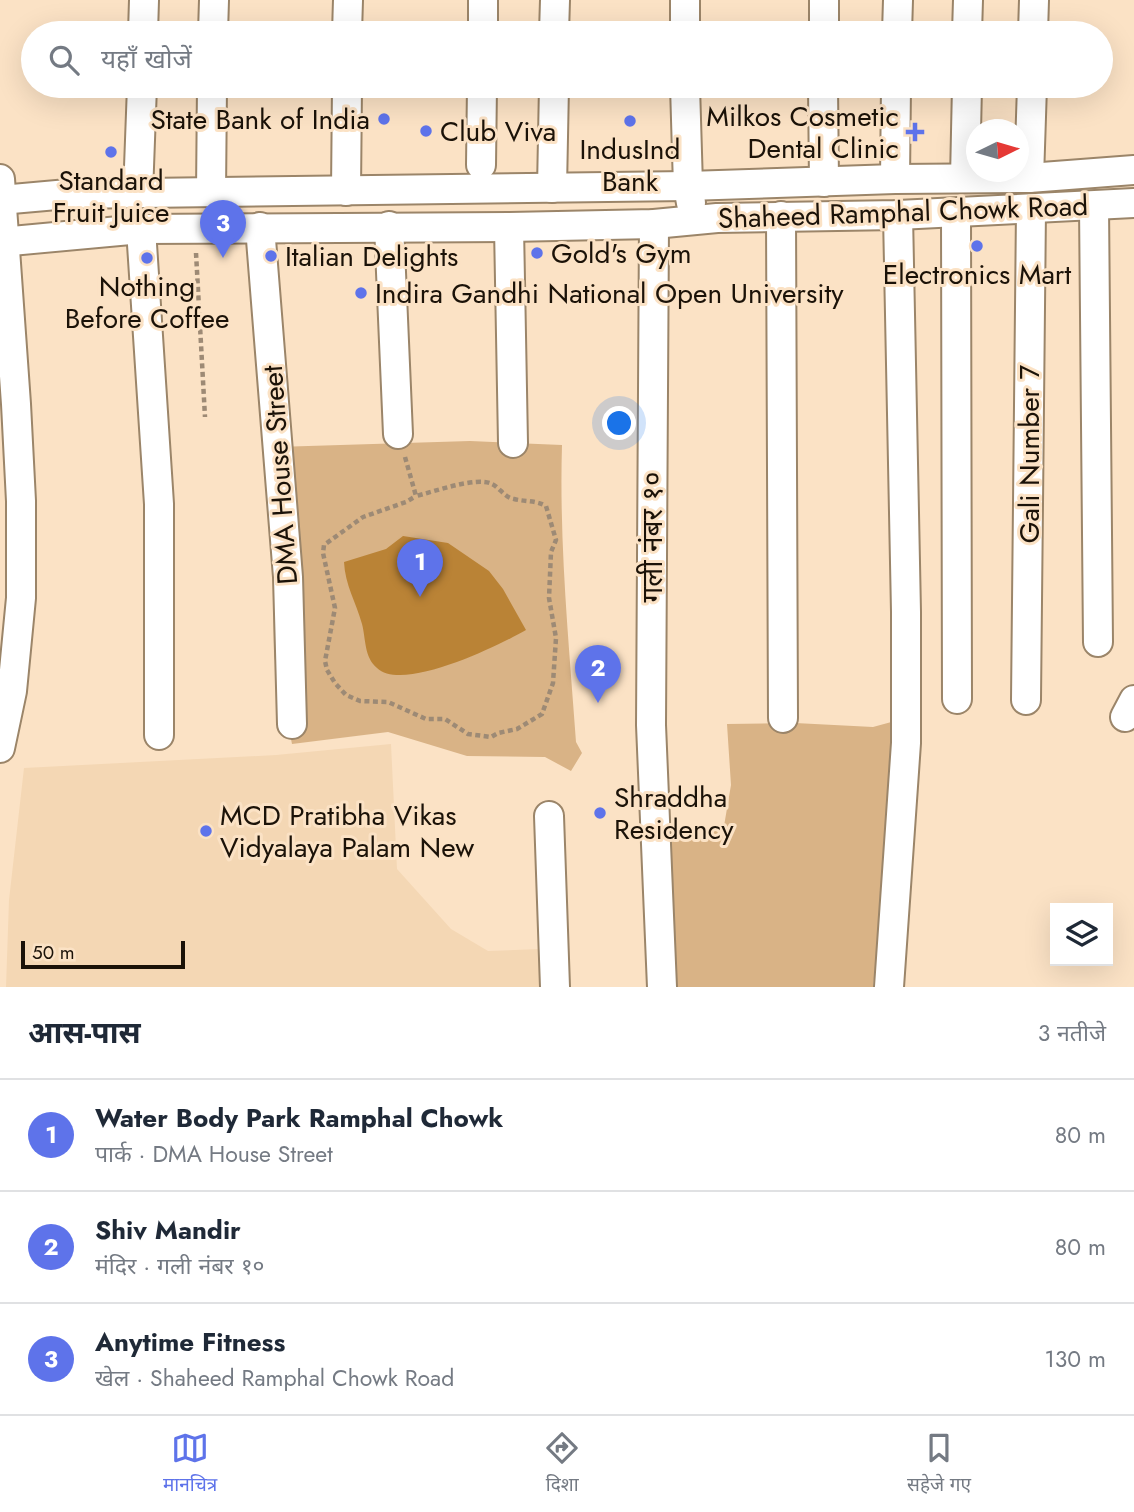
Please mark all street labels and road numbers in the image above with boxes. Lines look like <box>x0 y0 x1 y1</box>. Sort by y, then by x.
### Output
street label: Shaheed Ramphal Chowk Road <box>717 185 1089 239</box>
street label: DMA House Street <box>252 364 308 586</box>
street label: Gali Number 7 <box>1009 364 1050 543</box>
street label: गली नंबर १० <box>632 472 673 602</box>

